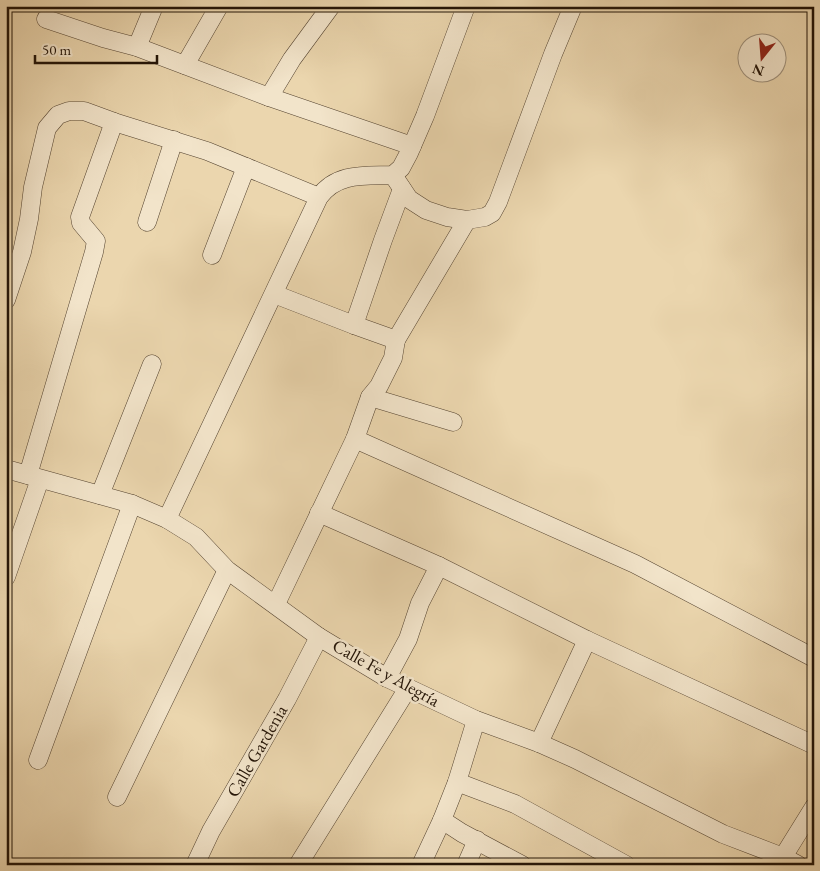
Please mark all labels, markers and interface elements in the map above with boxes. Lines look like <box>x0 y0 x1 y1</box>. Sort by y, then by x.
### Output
scale bar <box>35 32 158 64</box>
north arrow <box>738 32 788 82</box>
text: 50 m <box>42 40 71 59</box>
text: N <box>750 60 766 81</box>
street label: Calle Fe y Alegría <box>329 634 445 712</box>
street label: Calle Gardenia <box>221 700 293 801</box>

